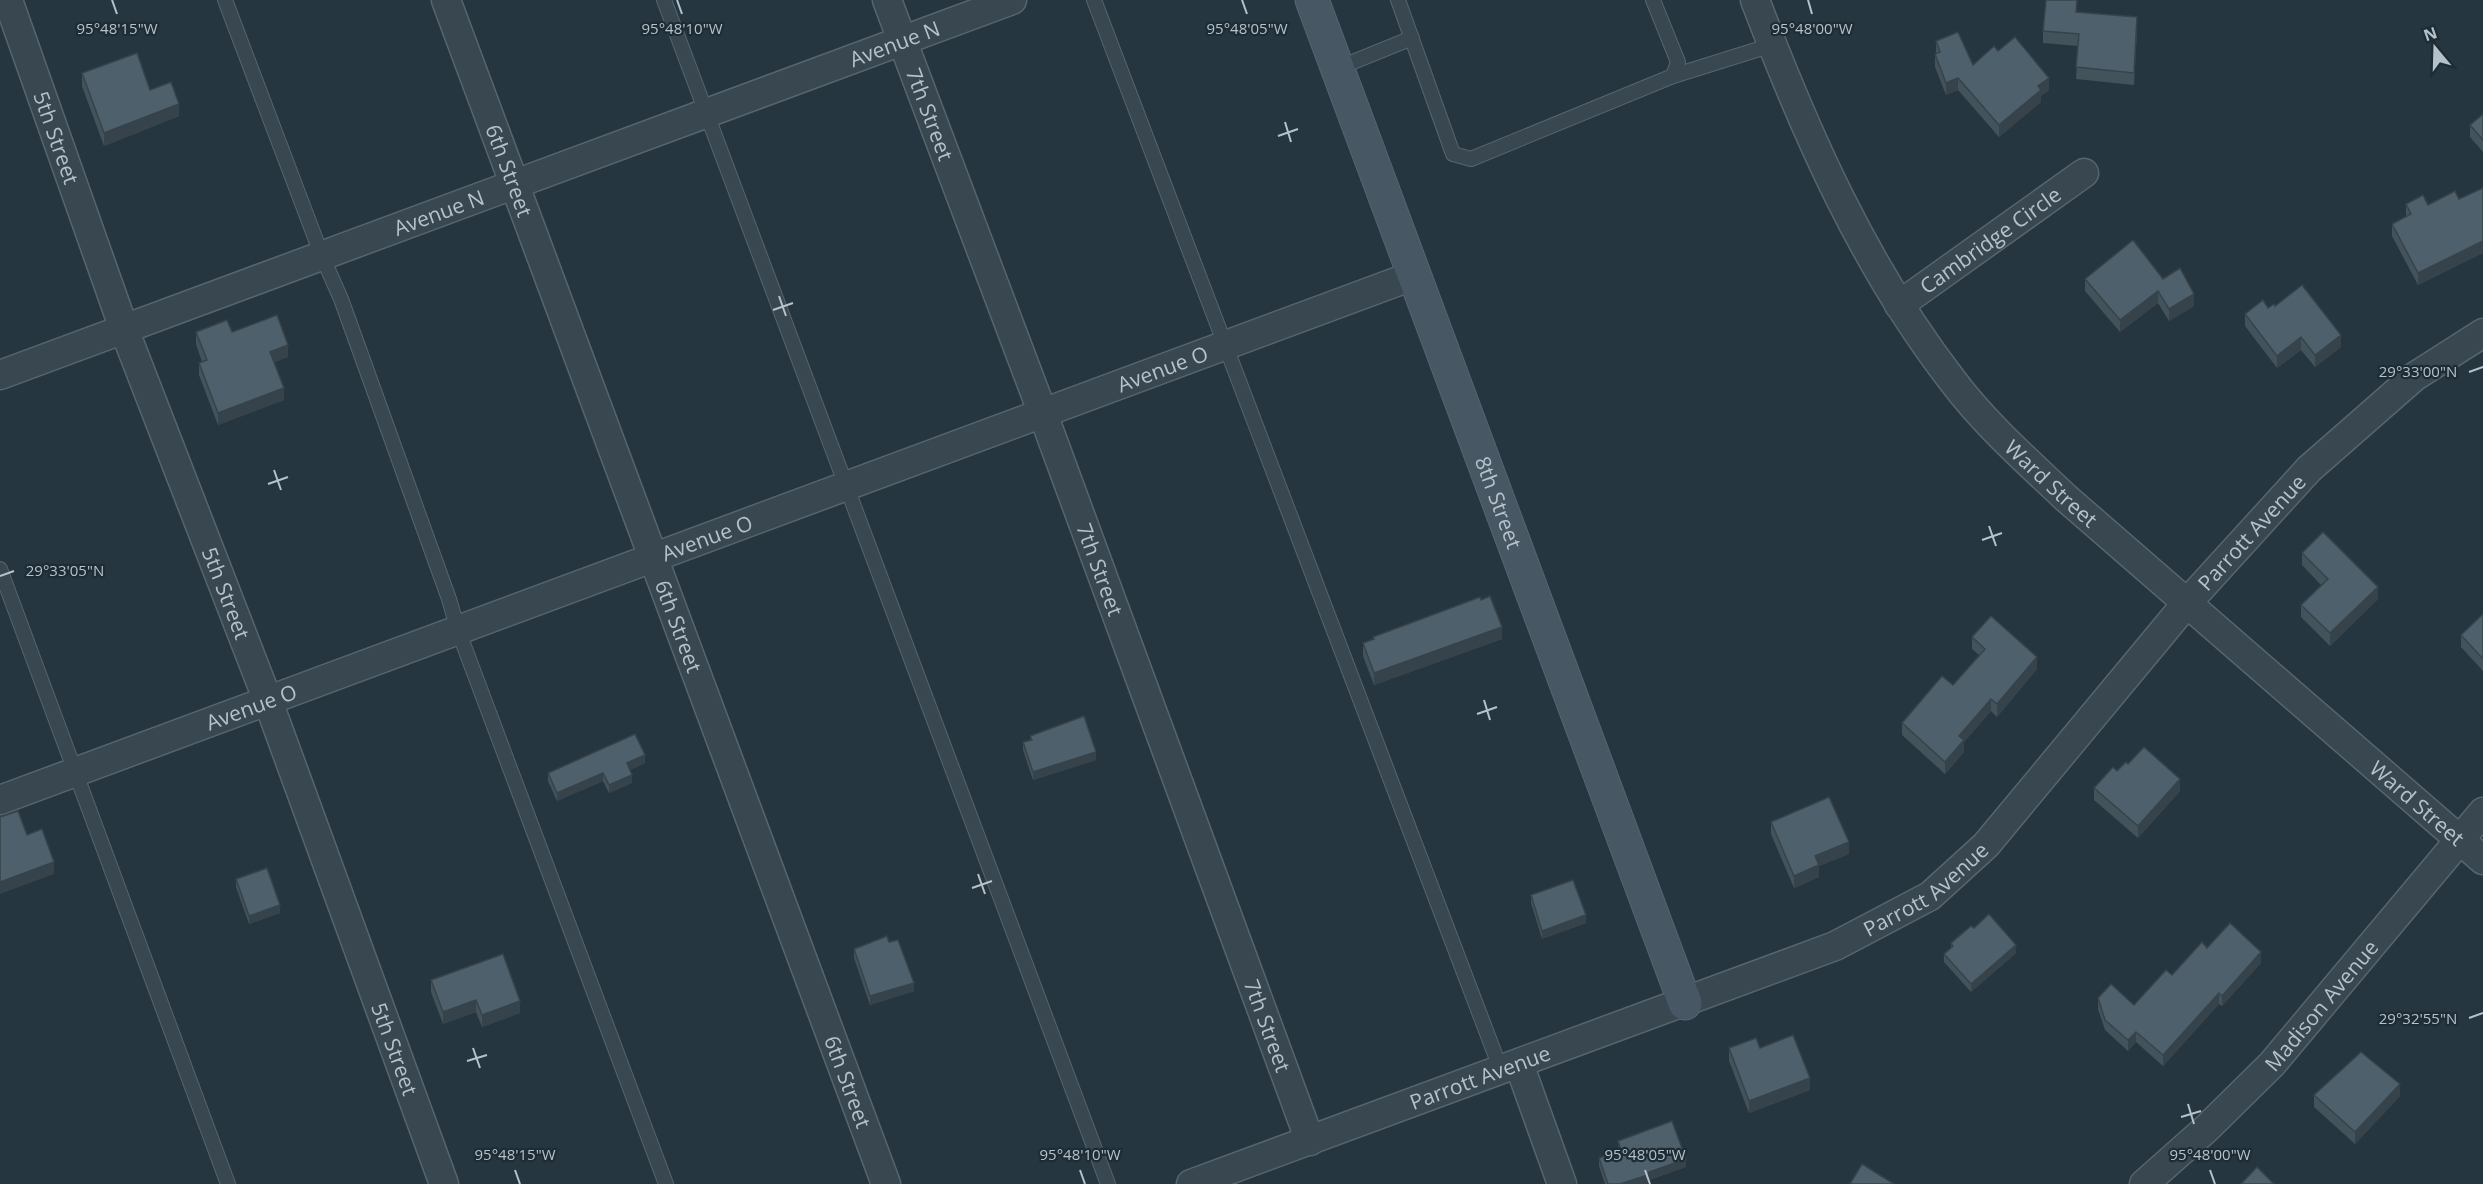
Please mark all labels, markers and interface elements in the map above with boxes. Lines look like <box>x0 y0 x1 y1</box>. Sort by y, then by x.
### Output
street label: Avenue N <box>845 14 944 73</box>
text: 95°48'15"W <box>77 18 158 38</box>
text: 95°48'10"W <box>642 18 723 38</box>
text: 95°48'05"W <box>1207 18 1288 38</box>
text: 95°48'00"W <box>1772 18 1853 38</box>
north arrow <box>2405 18 2465 78</box>
text: N <box>2420 21 2440 46</box>
street label: 7th Street <box>900 64 960 164</box>
street label: 5th Street <box>27 87 86 188</box>
street label: 6th Street <box>479 120 539 221</box>
street label: Cambridge Circle <box>1914 180 2066 300</box>
street label: Avenue N <box>390 183 488 242</box>
street label: Avenue O <box>1113 339 1212 398</box>
text: 29°33'00"N <box>2379 361 2457 381</box>
street label: Ward Street <box>1999 433 2103 533</box>
street label: 8th Street <box>1469 452 1529 553</box>
street label: Parrott Avenue <box>2191 468 2312 596</box>
street label: Avenue O <box>658 508 756 567</box>
street label: 7th Street <box>1070 519 1130 620</box>
street label: 5th Street <box>196 543 257 643</box>
text: 29°33'05"N <box>26 560 104 580</box>
street label: 6th Street <box>649 576 709 676</box>
street label: Avenue O <box>202 677 301 736</box>
street label: Ward Street <box>2364 754 2470 852</box>
street label: Parrott Avenue <box>1858 836 1994 943</box>
street label: Madison Avenue <box>2258 934 2384 1077</box>
street label: 7th Street <box>1238 975 1297 1076</box>
street label: 5th Street <box>365 999 424 1099</box>
text: 29°32'55"N <box>2379 1008 2457 1028</box>
street label: 6th Street <box>818 1032 878 1132</box>
street label: Parrott Avenue <box>1406 1038 1554 1116</box>
text: 95°48'15"W <box>475 1144 556 1164</box>
text: 95°48'10"W <box>1040 1144 1121 1164</box>
text: 95°48'05"W <box>1605 1144 1686 1164</box>
text: 95°48'00"W <box>2170 1144 2251 1164</box>

